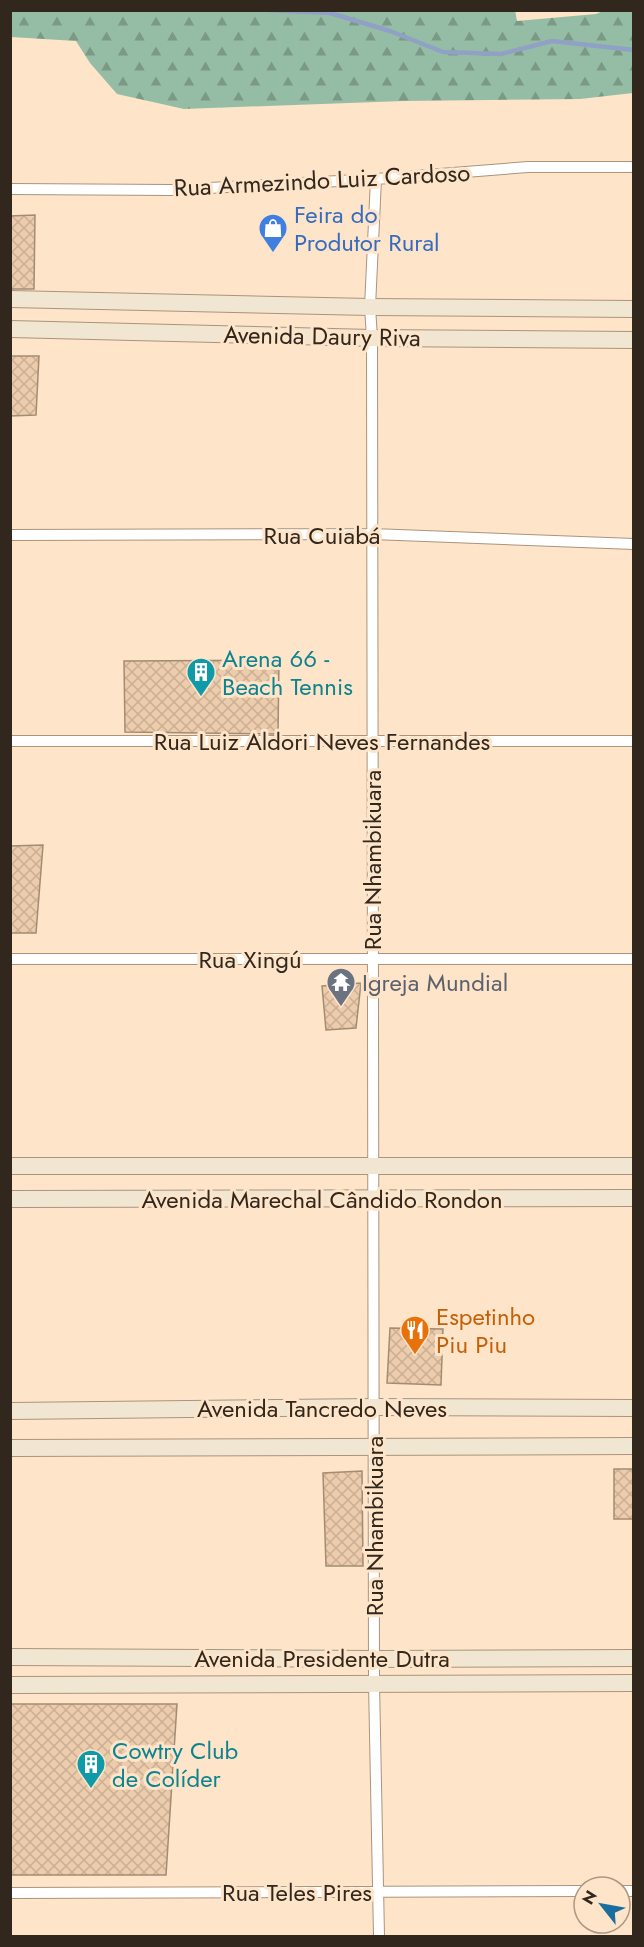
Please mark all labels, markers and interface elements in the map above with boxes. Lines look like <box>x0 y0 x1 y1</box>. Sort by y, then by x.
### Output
street label: Rua Armezindo Luiz Cardoso <box>173 155 471 205</box>
place label: Feira do Produtor Rural <box>294 197 440 260</box>
shop icon: Feira do Produtor Rural <box>257 212 289 254</box>
street label: Avenida Daury Riva <box>223 317 421 355</box>
street label: Rua Cuiabá <box>264 518 380 553</box>
place label: Arena 66 - Beach Tennis <box>222 641 353 704</box>
building icon: Arena 66 - Beach Tennis <box>185 656 217 698</box>
street label: Rua Luiz Aldori Neves Fernandes <box>154 724 490 759</box>
street label: Rua Nhambikuara <box>355 770 390 950</box>
street label: Rua Xingú <box>198 942 302 977</box>
place label: Igreja Mundial <box>362 965 508 1000</box>
temple icon: Igreja Mundial <box>325 966 357 1008</box>
street label: Avenida Marechal Cândido Rondon <box>141 1182 503 1217</box>
place label: Espetinho Piu Piu <box>436 1299 535 1362</box>
restaurant icon: Espetinho Piu Piu <box>399 1314 431 1356</box>
street label: Avenida Tancredo Neves <box>197 1391 447 1426</box>
street label: Rua Nhambikuara <box>357 1436 392 1616</box>
street label: Avenida Presidente Dutra <box>194 1641 450 1676</box>
place label: Cowtry Club de Colíder <box>112 1733 238 1796</box>
building icon: Cowtry Club de Colíder <box>75 1748 107 1790</box>
street label: Rua Teles Pires <box>222 1875 372 1910</box>
north arrow <box>572 1875 632 1935</box>
text: N <box>576 1886 603 1909</box>

